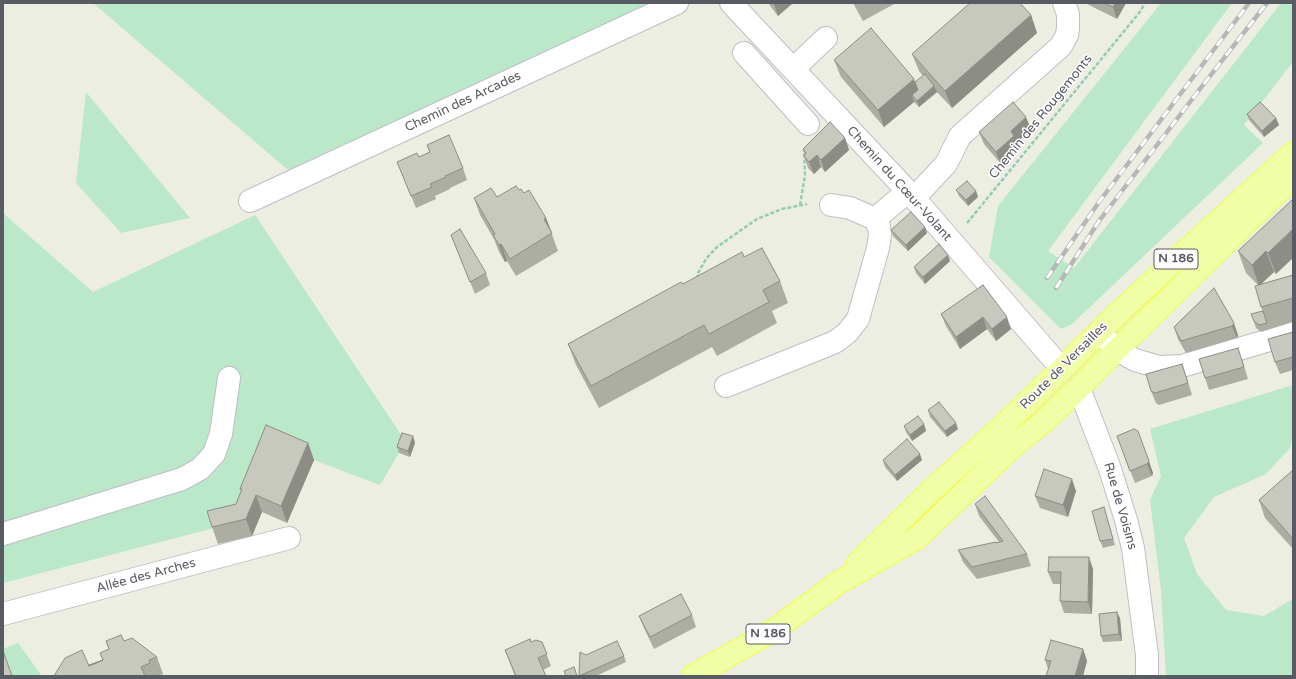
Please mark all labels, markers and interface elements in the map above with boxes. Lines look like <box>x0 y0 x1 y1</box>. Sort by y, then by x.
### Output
street label: Chemin des Rougemonts <box>986 52 1096 182</box>
street label: Chemin des Arcades <box>402 68 524 136</box>
street label: Chemin du Cœur-Volant <box>843 123 955 245</box>
road number: N 186 <box>1154 249 1198 269</box>
street label: Route de Versailles <box>1017 319 1111 413</box>
street label: Rue de Voisins <box>1100 461 1140 551</box>
street label: Allée des Arches <box>95 555 197 597</box>
road number: N 186 <box>746 624 790 644</box>

